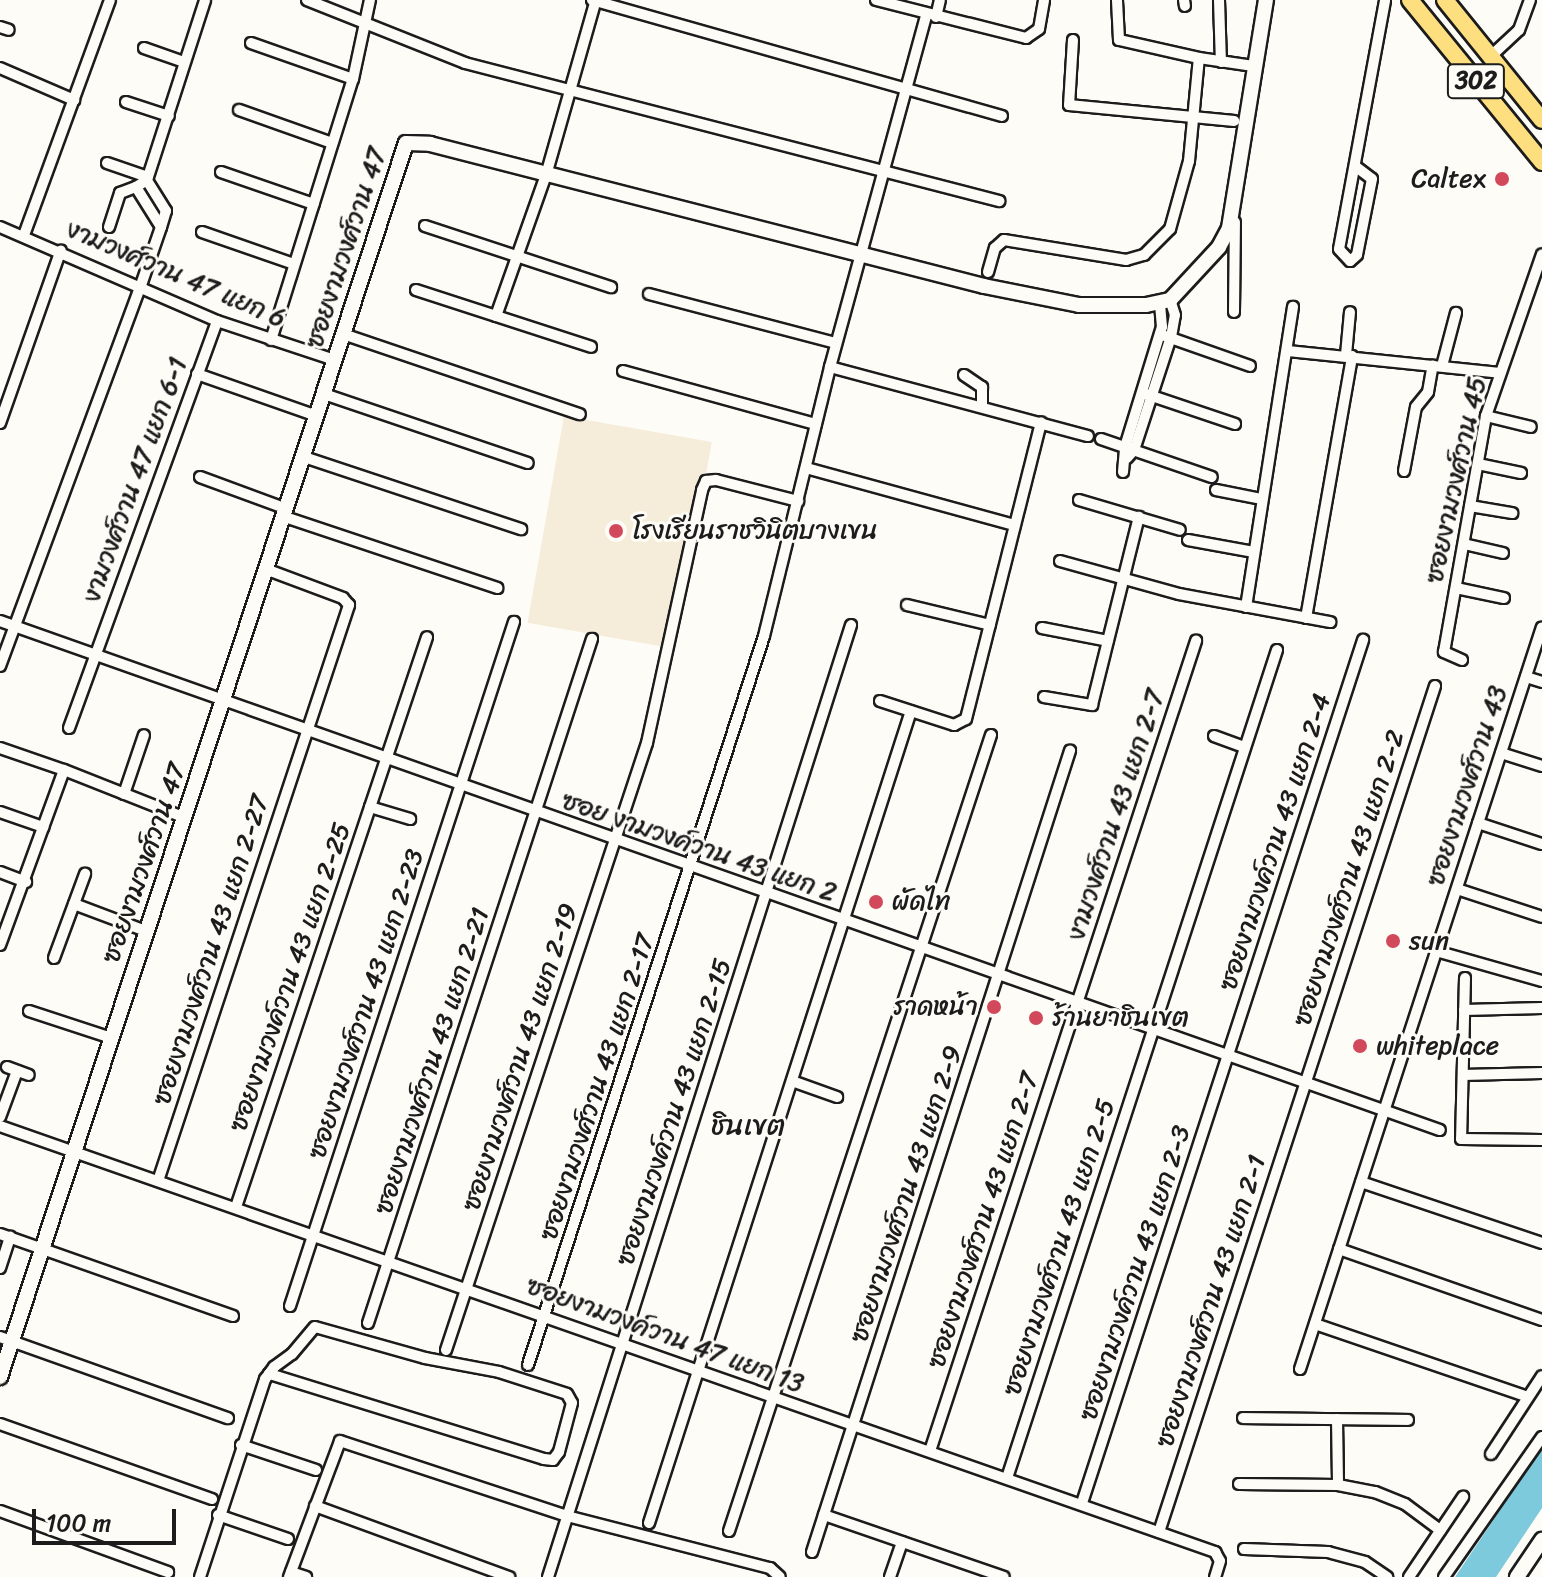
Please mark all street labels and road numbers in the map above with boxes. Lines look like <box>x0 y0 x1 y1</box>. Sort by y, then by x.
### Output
road number: 302 <box>1446 61 1506 101</box>
street label: ซอยงามวงศ์วาน 47 <box>299 144 393 352</box>
street label: งามวงศ์วาน 47 แยก 6 <box>62 214 290 334</box>
street label: งามวงศ์วาน 47 แยก 6-1 <box>76 353 194 607</box>
street label: ซอยงามวงศ์วาน 45 <box>1419 374 1493 586</box>
street label: ซอยงามวงศ์วาน 43 <box>1420 682 1514 890</box>
street label: งามวงศ์วาน 43 แยก 2-7 <box>1061 686 1171 944</box>
street label: ซอยงามวงค์วาน 43 แยก 2-4 <box>1212 690 1338 994</box>
street label: ซอยงามวงศ์วาน 43 แยก 2-2 <box>1286 726 1412 1030</box>
street label: ซอยงามวงศ์วาน 47 <box>95 759 193 967</box>
street label: ซอย งามวงค์วาน 43 แยก 2 <box>558 785 840 909</box>
street label: ซอยงามวงศ์วาน 43 แยก 2-27 <box>146 791 276 1109</box>
street label: ซอยงามวงค์วาน 43 แยก 2-25 <box>222 818 358 1136</box>
street label: ซอยงามวงศ์วาน 43 แยก 2-23 <box>301 845 431 1163</box>
street label: ซอยงามวงศ์วาน 43 แยก 2-19 <box>456 899 584 1215</box>
street label: ซอยงามวงศ์วาน 43 แยก 2-21 <box>368 904 496 1218</box>
street label: ซอยงามวงศ์วาน 43 แยก 2-17 <box>533 930 661 1244</box>
street label: ซอยงามวงค์วาน 43 แยก 2-15 <box>610 955 738 1269</box>
street label: ซอยงามวงศ์วาน 43 แยก 2-9 <box>843 1042 969 1346</box>
street label: ซอยงามวงศ์วาน 43 แยก 2-7 <box>920 1068 1046 1372</box>
street label: ซอยงามวงศ์วาน 43 แยก 2-5 <box>996 1095 1122 1399</box>
street label: ซอยงามวงค์วาน 43 แยก 2-3 <box>1073 1122 1197 1424</box>
street label: ซอยงามวงศ์วาน 43 แยก 2-1 <box>1149 1151 1273 1451</box>
street label: ซอยงามวงค์วาน 47 แยก 13 <box>522 1270 808 1400</box>

